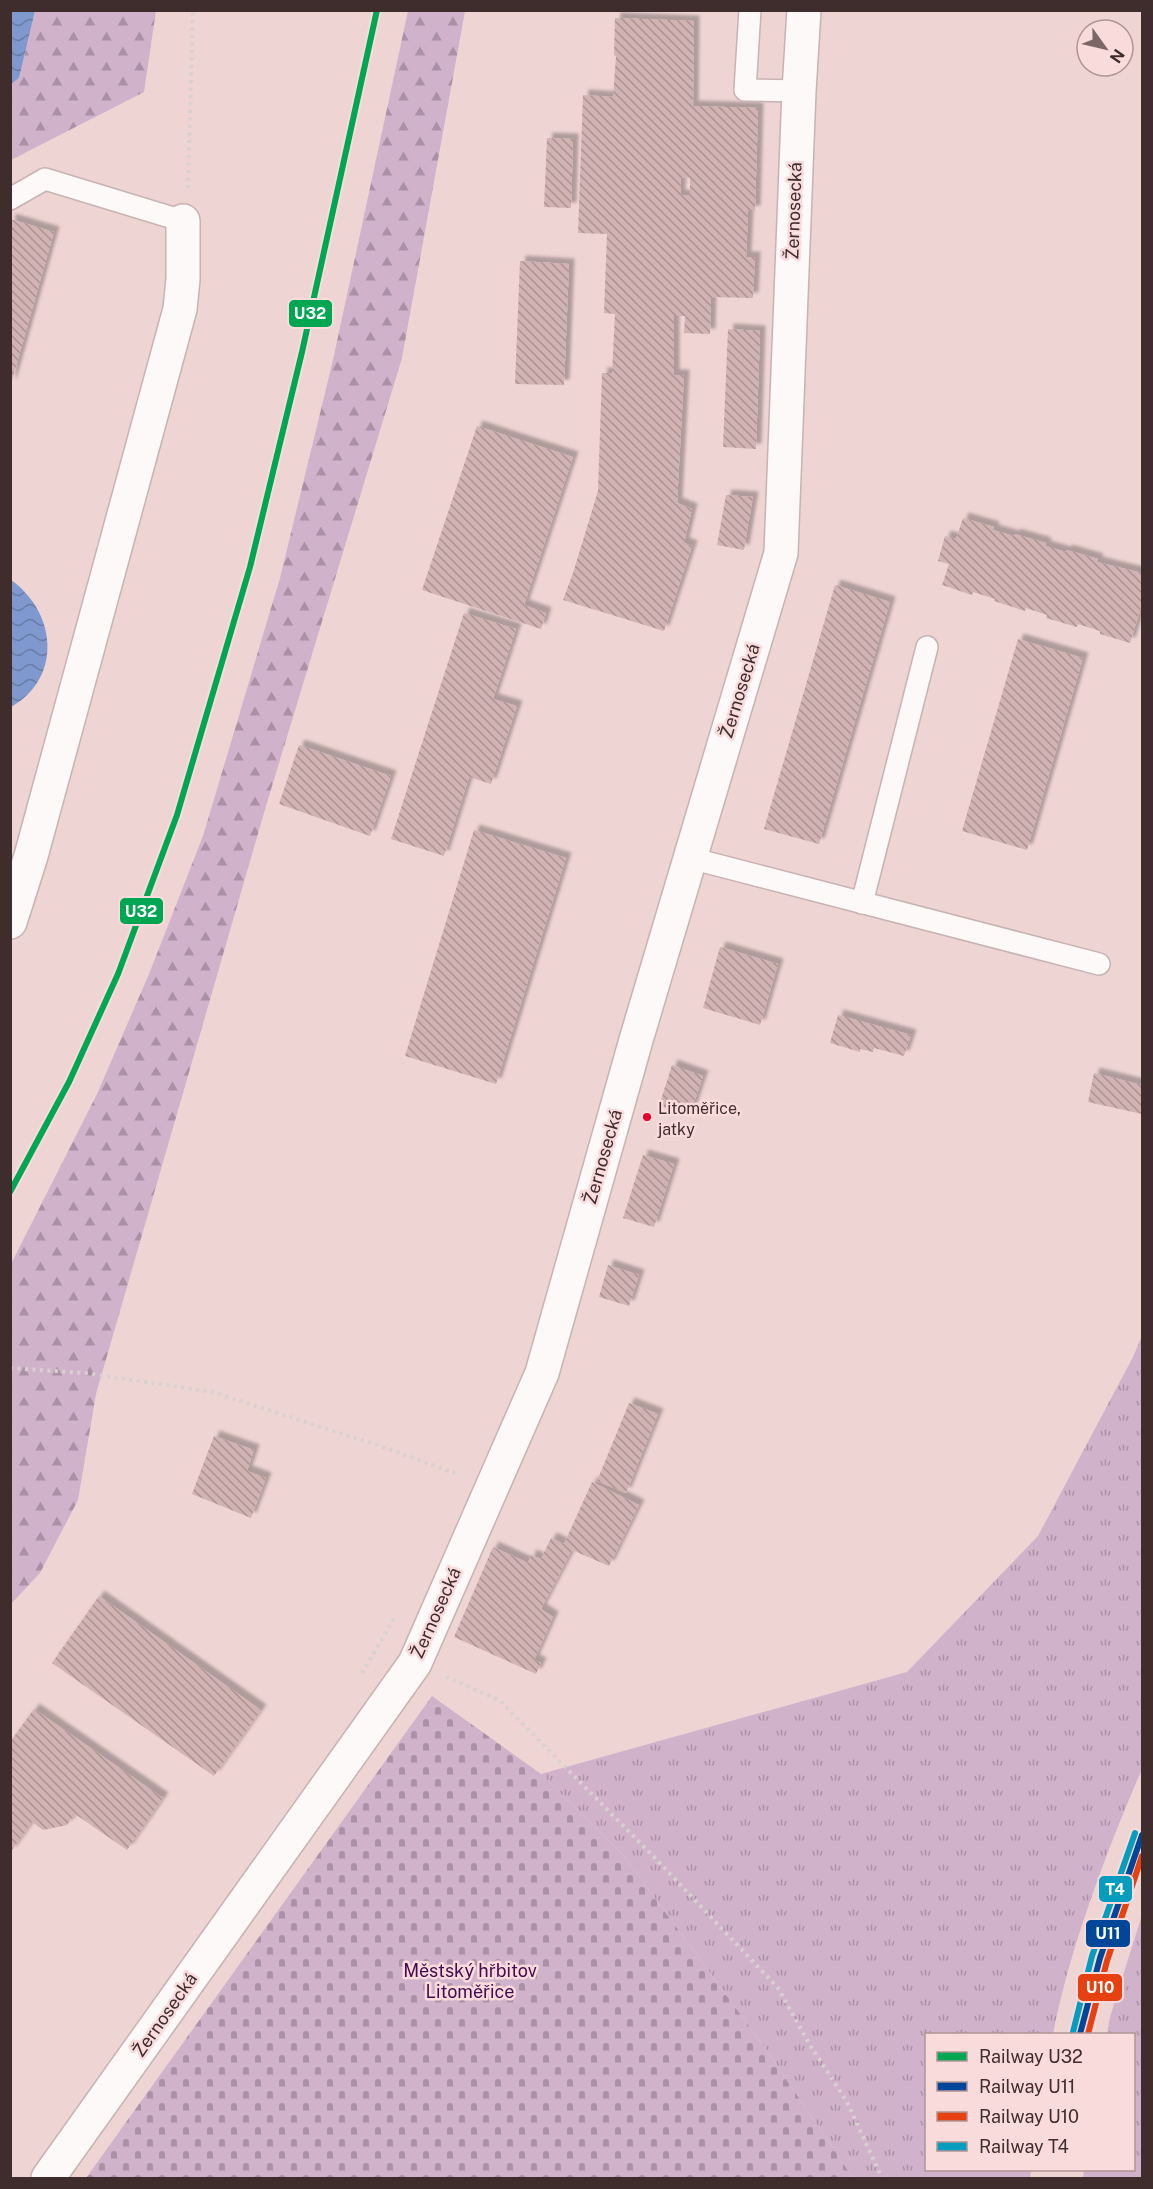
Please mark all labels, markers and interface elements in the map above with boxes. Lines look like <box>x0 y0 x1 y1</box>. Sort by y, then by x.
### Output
north arrow <box>1075 18 1135 78</box>
text: N <box>1106 46 1128 67</box>
street label: Žernosecká <box>781 162 806 260</box>
line badge: U32 <box>288 299 333 328</box>
text: U32 <box>294 304 326 323</box>
street label: Žernosecká <box>715 641 764 741</box>
line badge: U32 <box>119 897 164 925</box>
text: U32 <box>125 902 157 921</box>
place label: Litoměřice, jatky <box>657 1099 741 1139</box>
street label: Žernosecká <box>579 1107 626 1207</box>
marker: Litoměřice, jatky <box>641 1111 653 1123</box>
street label: Žernosecká <box>406 1564 465 1662</box>
line badge: T4 <box>1098 1875 1133 1903</box>
text: T4 <box>1105 1880 1125 1899</box>
line badge: U11 <box>1085 1919 1131 1948</box>
text: U11 <box>1095 1924 1121 1943</box>
park label: Městský hřbitov Litoměřice <box>403 1960 537 2002</box>
street label: Žernosecká <box>128 1969 201 2061</box>
line badge: U10 <box>1077 1973 1123 2002</box>
text: U10 <box>1086 1978 1114 1997</box>
legend <box>925 2033 1135 2171</box>
text: Railway U32 <box>979 2046 1083 2067</box>
text: Railway U11 <box>979 2076 1075 2097</box>
text: Railway U10 <box>979 2106 1079 2127</box>
text: Railway T4 <box>979 2136 1069 2157</box>

